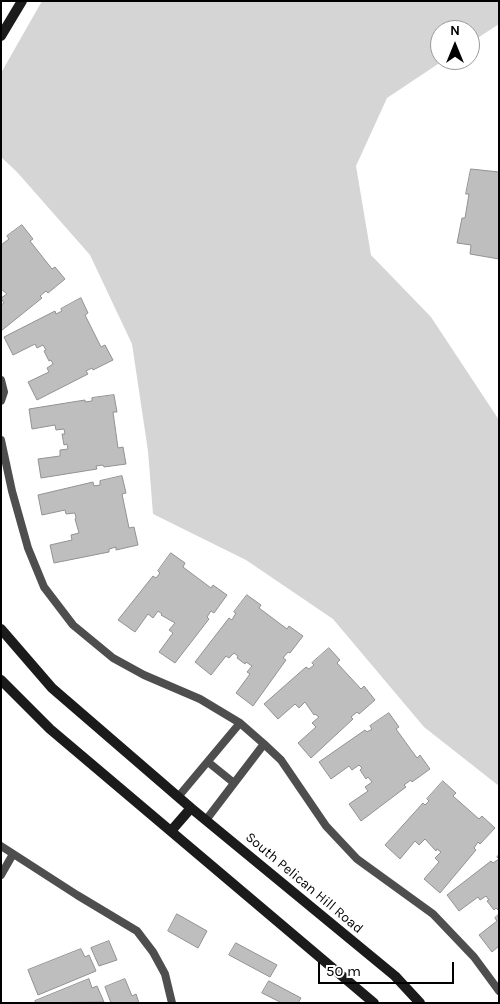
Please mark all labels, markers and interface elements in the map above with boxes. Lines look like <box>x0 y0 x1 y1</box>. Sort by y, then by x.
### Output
north arrow <box>430 20 480 70</box>
text: N <box>450 22 460 39</box>
street label: South Pelican Hill Road <box>242 829 366 937</box>
scale bar <box>320 952 456 984</box>
text: 50 m <box>326 962 361 980</box>

